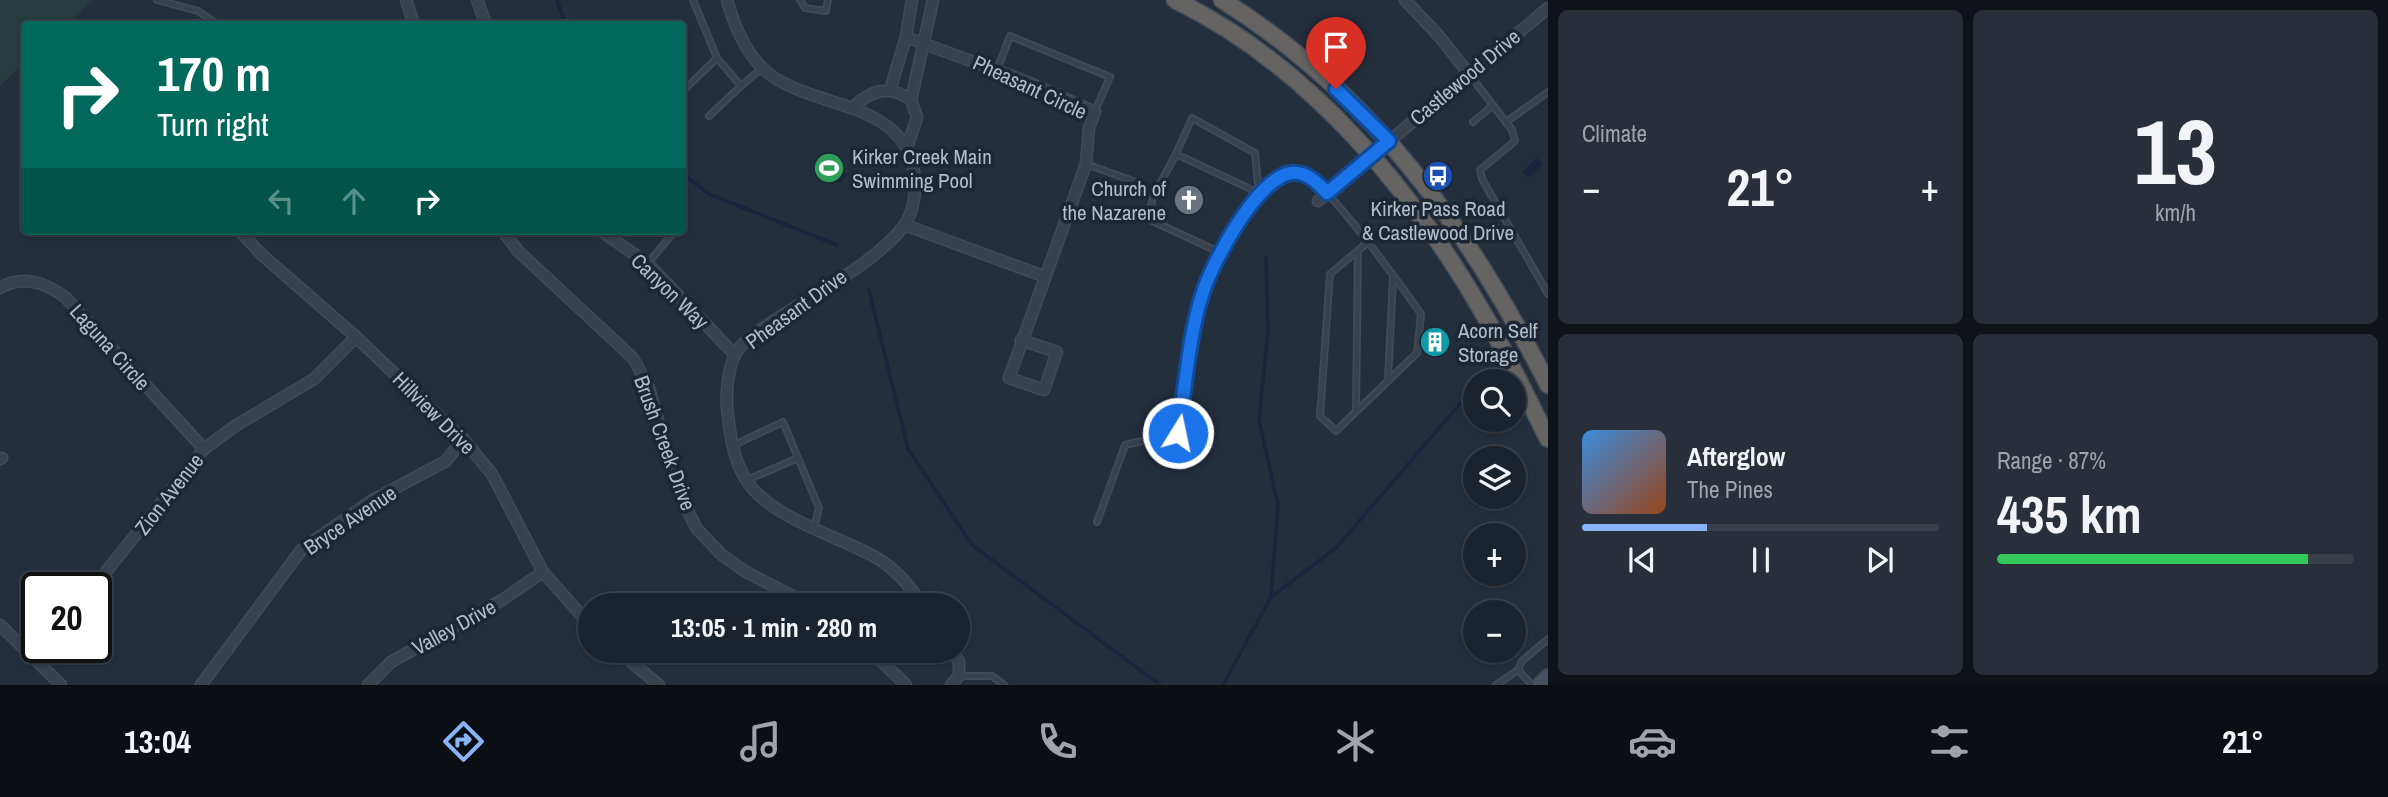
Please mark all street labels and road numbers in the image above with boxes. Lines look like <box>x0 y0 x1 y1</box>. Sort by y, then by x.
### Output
street label: Castlewood Drive <box>1404 22 1526 132</box>
street label: Pheasant Circle <box>968 48 1092 126</box>
street label: Canyon Way <box>625 247 716 336</box>
street label: Pheasant Drive <box>739 262 853 356</box>
street label: Laguna Circle <box>63 297 157 397</box>
street label: Hillview Drive <box>386 365 482 461</box>
street label: Brush Creek Drive <box>627 371 703 515</box>
street label: Zion Avenue <box>128 447 210 541</box>
street label: Bryce Avenue <box>298 478 402 562</box>
street label: Valley Drive <box>407 592 501 662</box>

